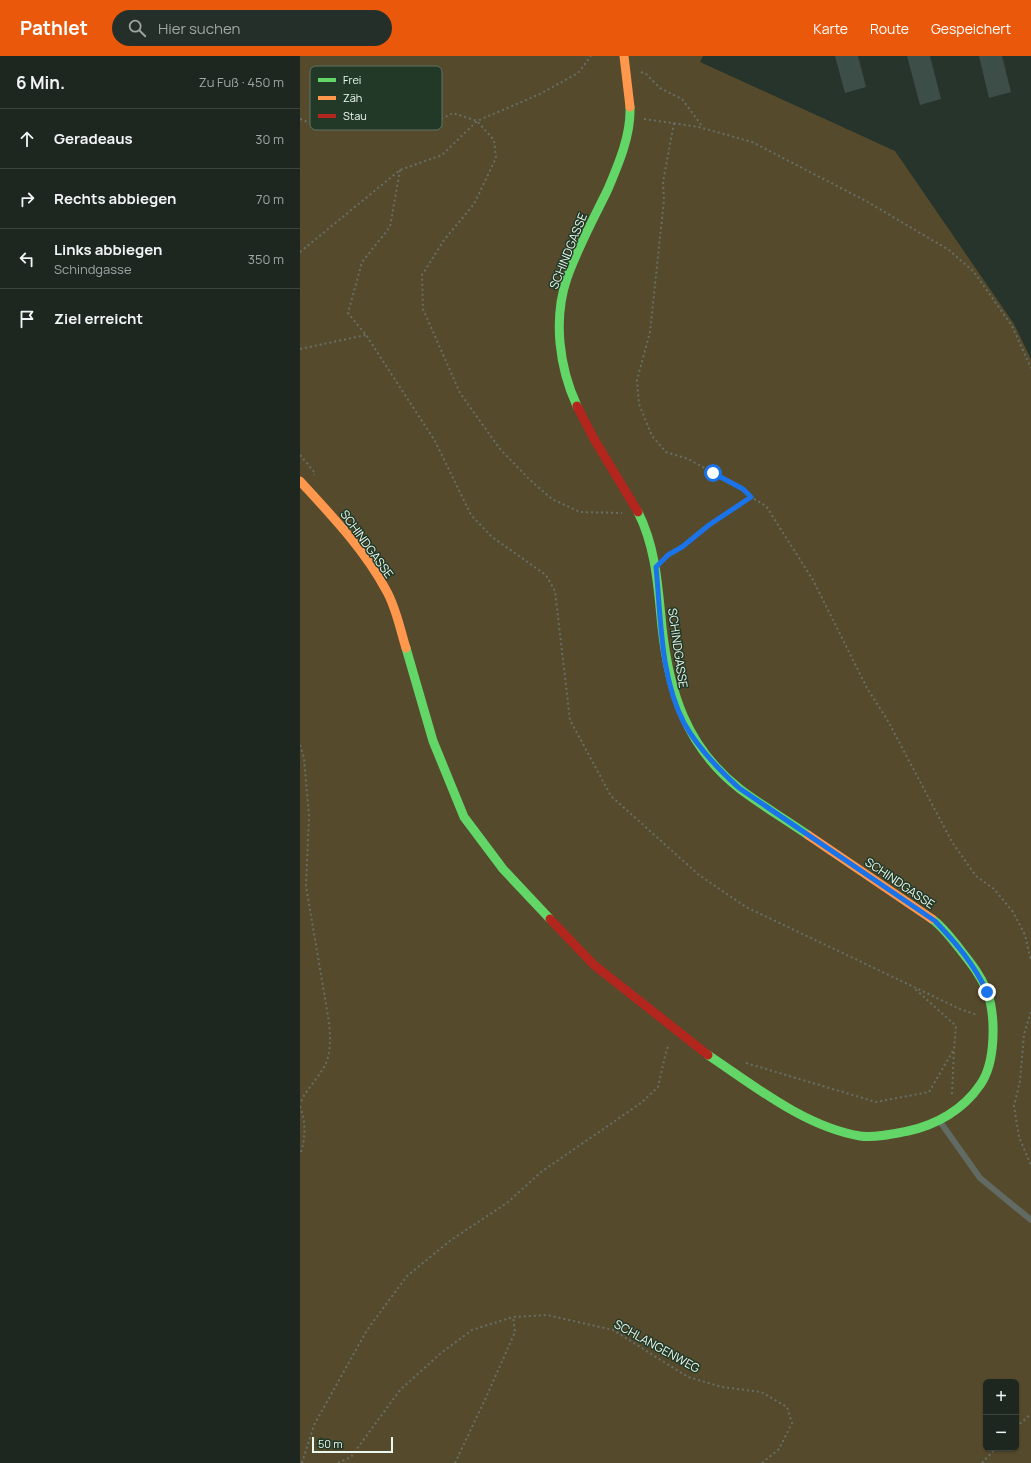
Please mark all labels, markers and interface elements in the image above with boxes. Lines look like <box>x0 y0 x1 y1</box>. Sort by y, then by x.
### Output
search box <box>112 10 392 46</box>
text: Pathlet <box>20 15 88 41</box>
icon: search <box>126 17 148 39</box>
text: Hier suchen <box>158 18 240 39</box>
text: Karte <box>813 19 848 38</box>
text: Route <box>870 19 909 38</box>
text: Gespeichert <box>931 19 1011 38</box>
legend <box>310 66 442 130</box>
text: 6 Min. <box>16 71 65 94</box>
text: Frei <box>343 72 361 87</box>
text: Zu Fuß · 450 m <box>199 73 284 91</box>
text: Zäh <box>343 90 362 105</box>
text: Stau <box>343 108 367 123</box>
icon: ahead <box>16 128 38 150</box>
text: Geradeaus <box>54 128 133 149</box>
text: 30 m <box>255 130 284 148</box>
icon: right <box>16 188 38 210</box>
text: Rechts abbiegen <box>54 188 176 209</box>
text: 70 m <box>256 190 284 208</box>
street label: SCHINDGASSE <box>545 210 591 292</box>
text: Links abbiegen <box>54 239 162 260</box>
icon: left <box>16 248 38 270</box>
text: 350 m <box>248 250 284 268</box>
text: Schindgasse <box>54 260 132 278</box>
icon: arrive <box>16 308 38 330</box>
text: Ziel erreicht <box>54 308 143 329</box>
route start <box>704 464 722 482</box>
street label: SCHINDGASSE <box>336 506 398 582</box>
street label: SCHINDGASSE <box>664 607 692 689</box>
street label: SCHINDGASSE <box>862 853 938 913</box>
route end <box>978 983 996 1001</box>
street label: SCHLANGENWEG <box>611 1315 703 1377</box>
map controls <box>983 1379 1019 1451</box>
button: + <box>983 1379 1019 1415</box>
button: − <box>983 1415 1019 1451</box>
scale bar <box>312 1435 393 1454</box>
text: 50 m <box>318 1436 343 1451</box>

